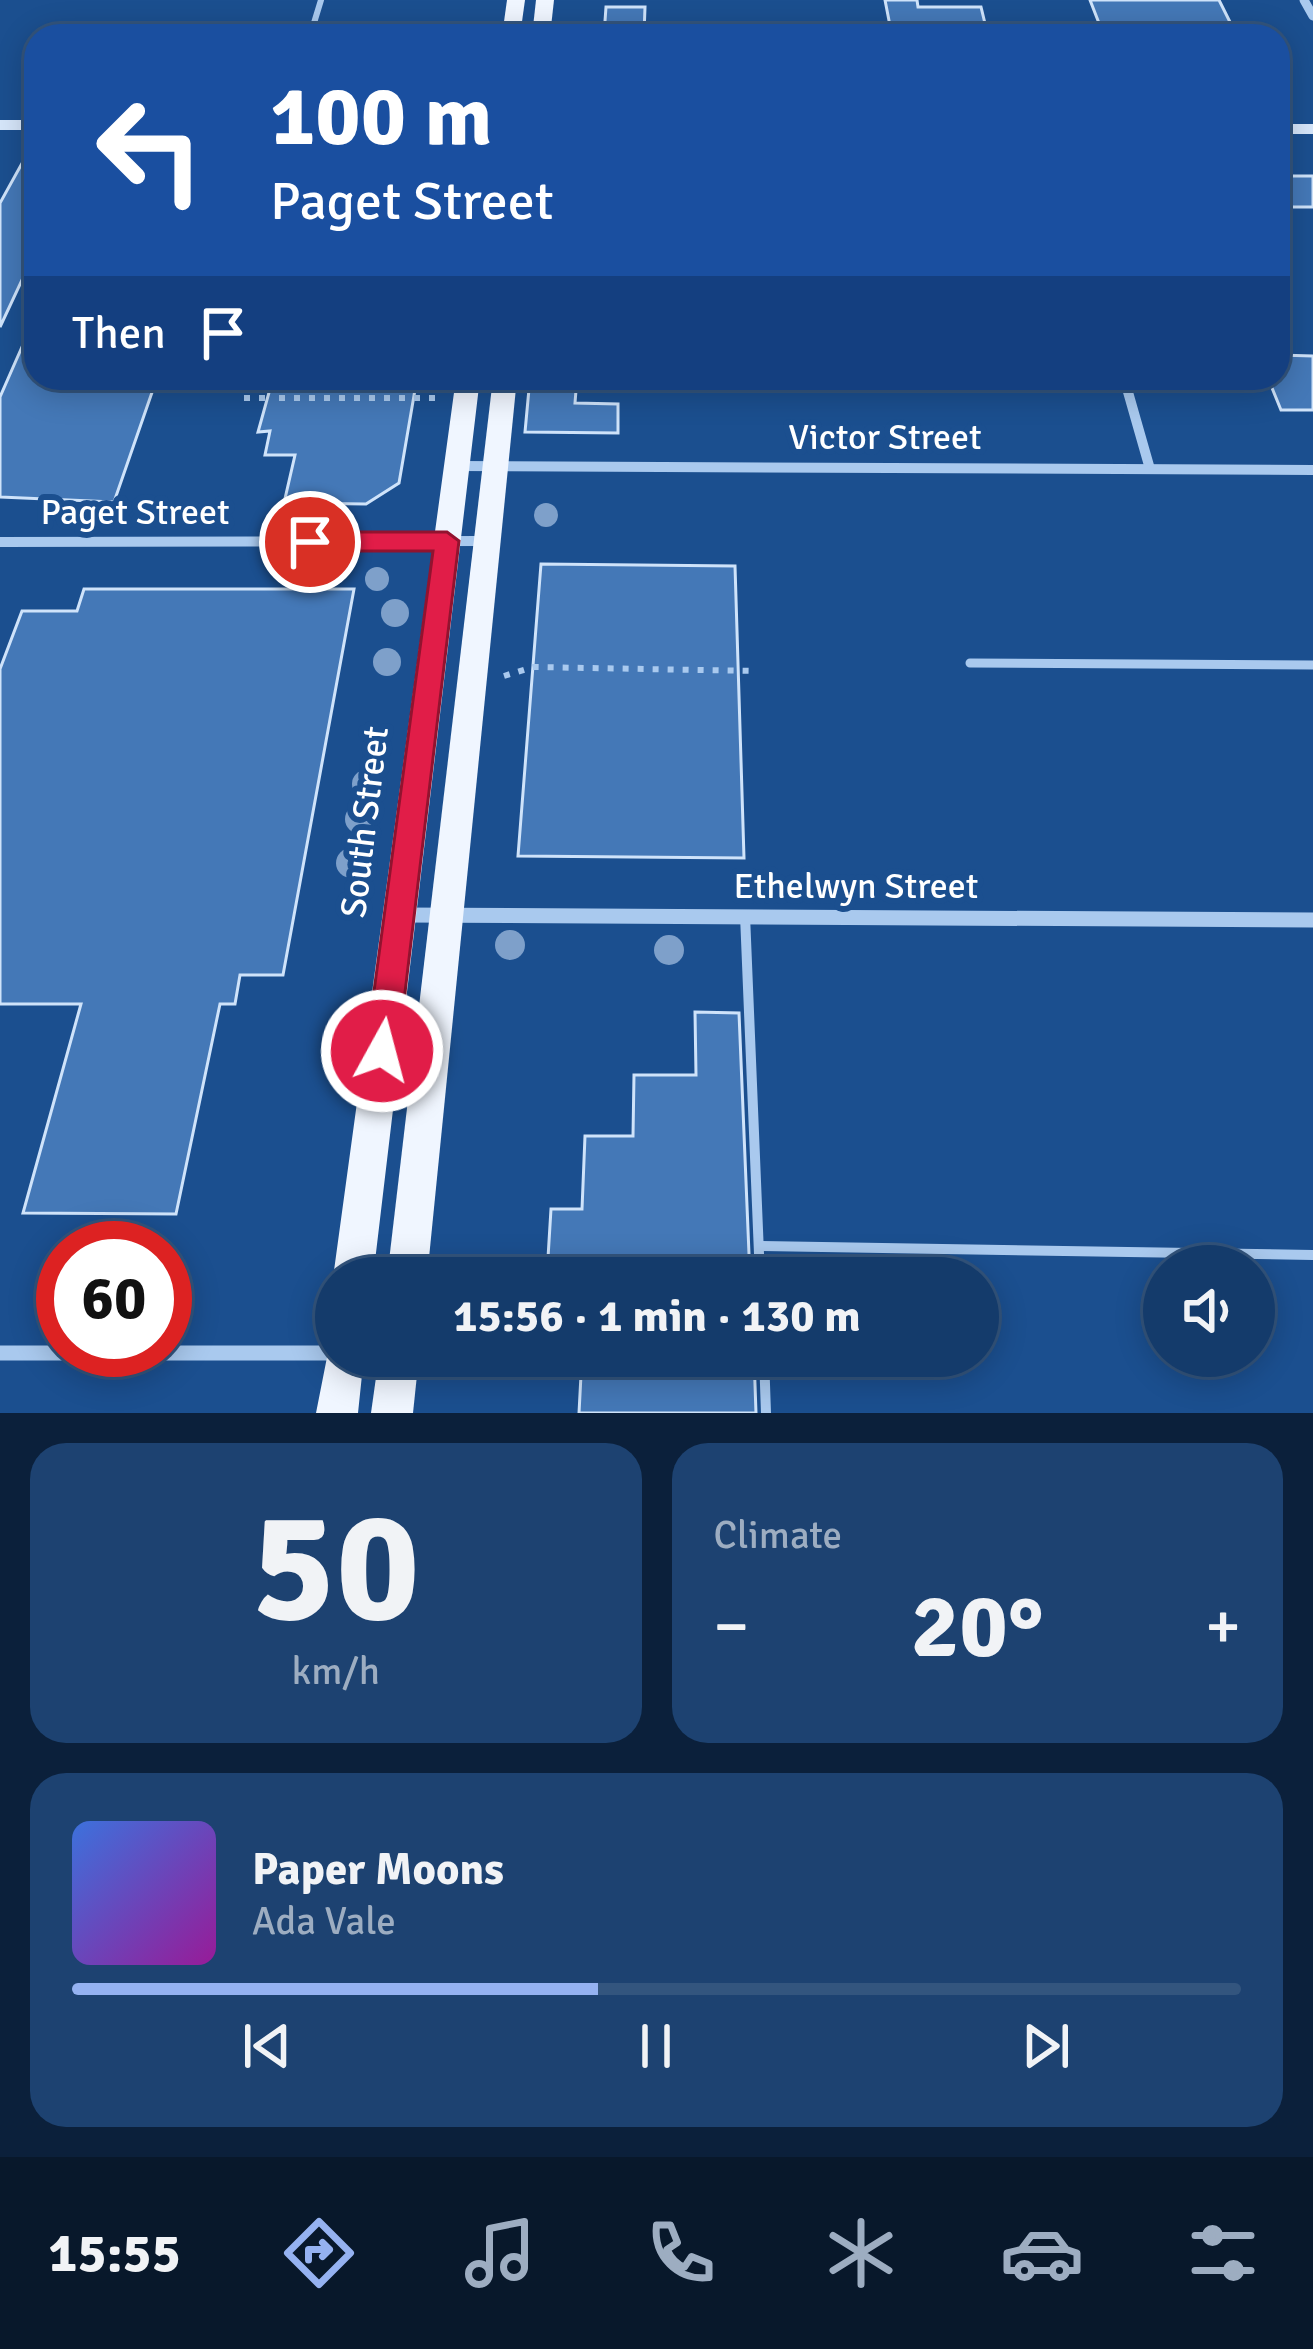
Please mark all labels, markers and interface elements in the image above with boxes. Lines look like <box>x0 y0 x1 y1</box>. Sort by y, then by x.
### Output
text: 100 m <box>270 65 492 169</box>
icon: left <box>72 72 228 228</box>
text: Paget Street <box>270 168 554 235</box>
icon: arrive <box>190 300 256 366</box>
text: Then <box>72 306 166 361</box>
street label: Victor Street <box>788 415 982 460</box>
street label: Paget Street <box>40 490 230 535</box>
pin <box>259 491 361 593</box>
icon: arrive <box>277 509 343 575</box>
street label: South Street <box>331 724 399 920</box>
street label: Ethelwyn Street <box>734 864 978 909</box>
position arrow <box>319 988 445 1114</box>
speed limit sign: 60 <box>36 1221 192 1377</box>
map controls <box>1143 1245 1275 1377</box>
button: sound <box>1143 1245 1275 1377</box>
text: 15:56 · 1 min · 130 m <box>453 1289 861 1344</box>
text: 50 <box>252 1472 420 1665</box>
text: Climate <box>714 1511 842 1559</box>
text: 20° <box>911 1571 1044 1682</box>
text: − <box>714 1586 749 1667</box>
text: + <box>1205 1586 1241 1667</box>
text: km/h <box>292 1647 380 1695</box>
text: Paper Moons <box>252 1842 504 1897</box>
text: Ada Vale <box>252 1897 396 1945</box>
icon: previous <box>234 2013 300 2079</box>
icon: pause <box>623 2013 689 2079</box>
icon: next <box>1013 2013 1079 2079</box>
icon: directions <box>277 2211 361 2295</box>
icon: music <box>458 2211 542 2295</box>
icon: phone <box>639 2211 723 2295</box>
icon: climate <box>819 2211 903 2295</box>
icon: car <box>1000 2211 1084 2295</box>
icon: filters <box>1181 2211 1265 2295</box>
text: 15:55 <box>48 2220 181 2287</box>

